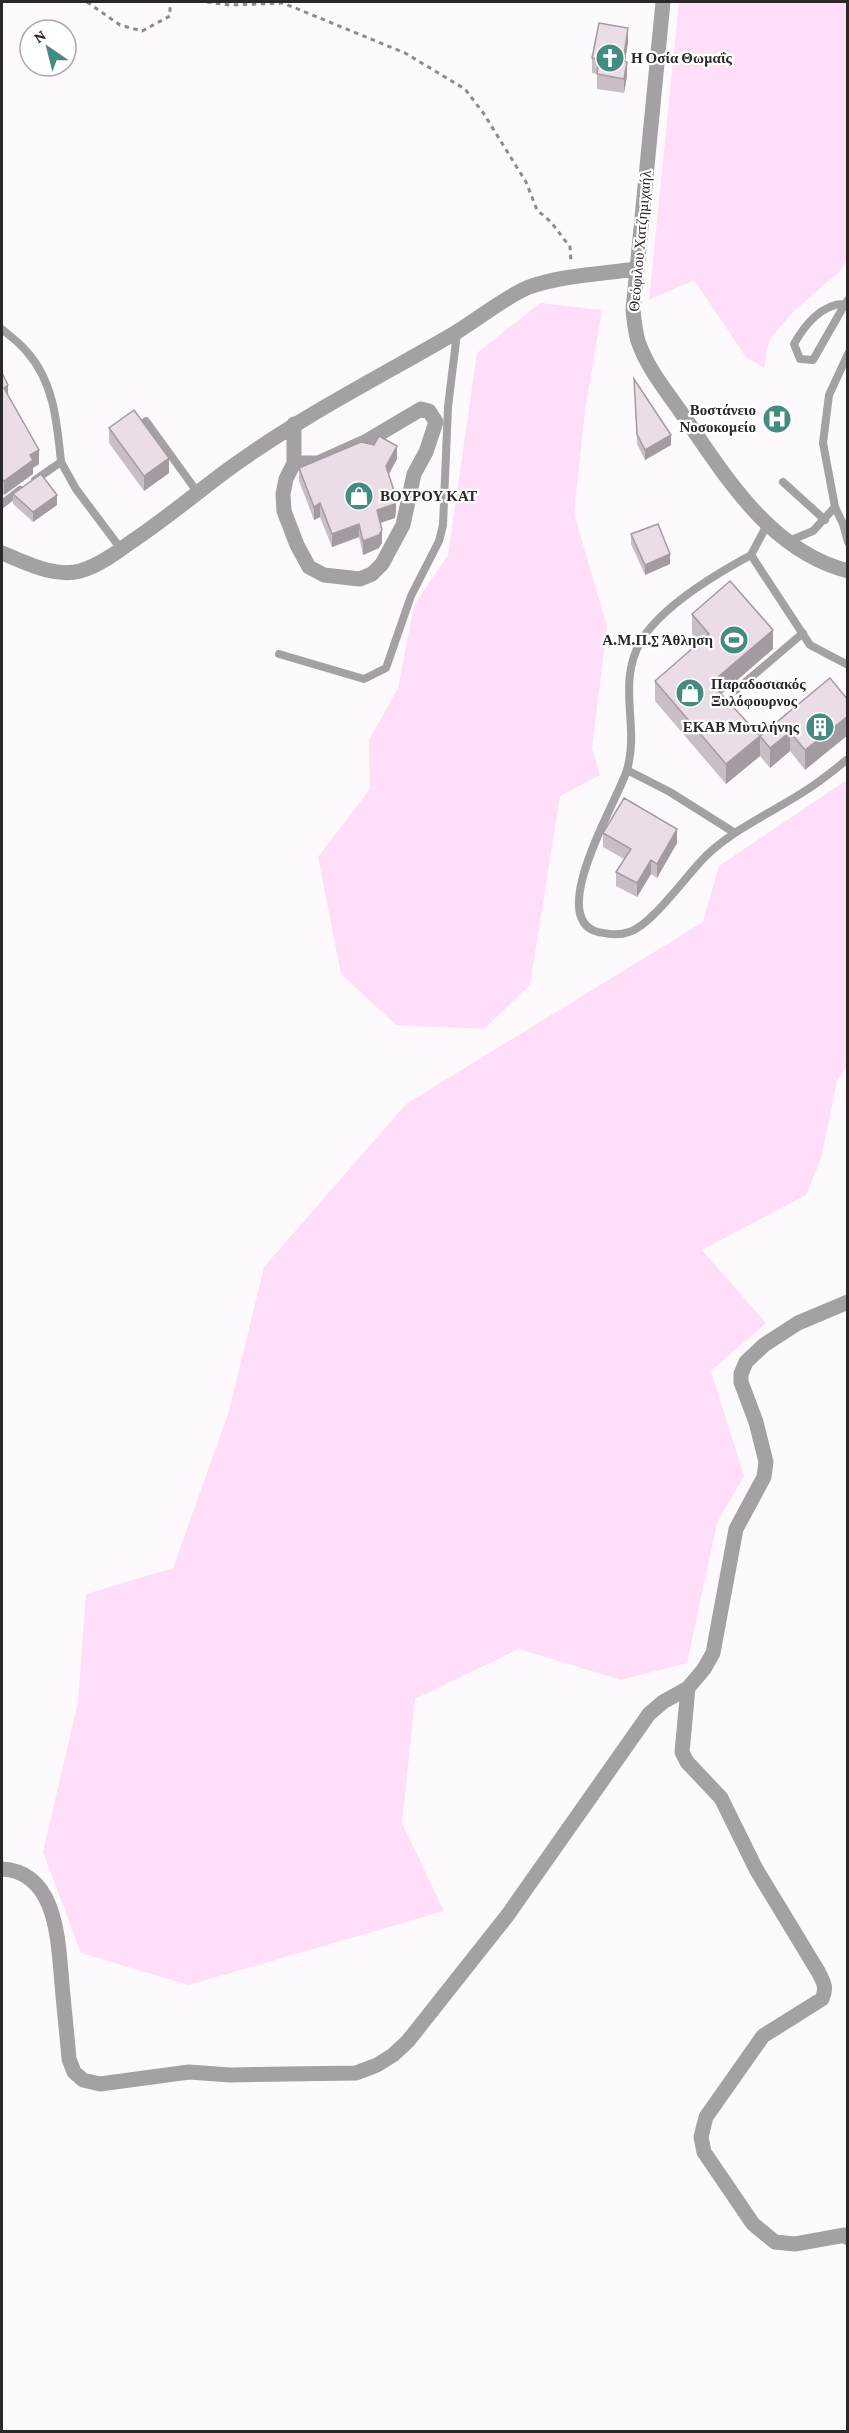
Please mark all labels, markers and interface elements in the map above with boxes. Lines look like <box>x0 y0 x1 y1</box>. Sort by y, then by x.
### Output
north arrow <box>18 18 78 78</box>
text: N <box>30 26 49 46</box>
church icon: Η Οσία Θωμαΐς <box>594 42 626 74</box>
place label: Η Οσία Θωμαΐς <box>631 50 733 67</box>
street label: Θεόφιλου Χατζημιχαήλ <box>626 169 655 312</box>
place label: Βοστάνειο Νοσοκομείο <box>679 402 756 436</box>
hospital icon: Βοστάνειο Νοσοκομείο <box>761 403 793 435</box>
shop icon: ΒΟΥΡΟΥ ΚΑΤ <box>343 480 375 512</box>
place label: ΒΟΥΡΟΥ ΚΑΤ <box>380 488 477 504</box>
sports icon: Α.Μ.Π.Σ Άθληση <box>718 624 750 656</box>
place label: Α.Μ.Π.Σ Άθληση <box>602 632 713 648</box>
place label: Παραδοσιακός Ξυλόφουρνος <box>711 676 806 709</box>
shop icon: Παραδοσιακός Ξυλόφουρνος <box>674 677 706 709</box>
building icon: ΕΚΑΒ Μυτιλήνης <box>804 711 836 743</box>
place label: ΕΚΑΒ Μυτιλήνης <box>683 719 800 735</box>

